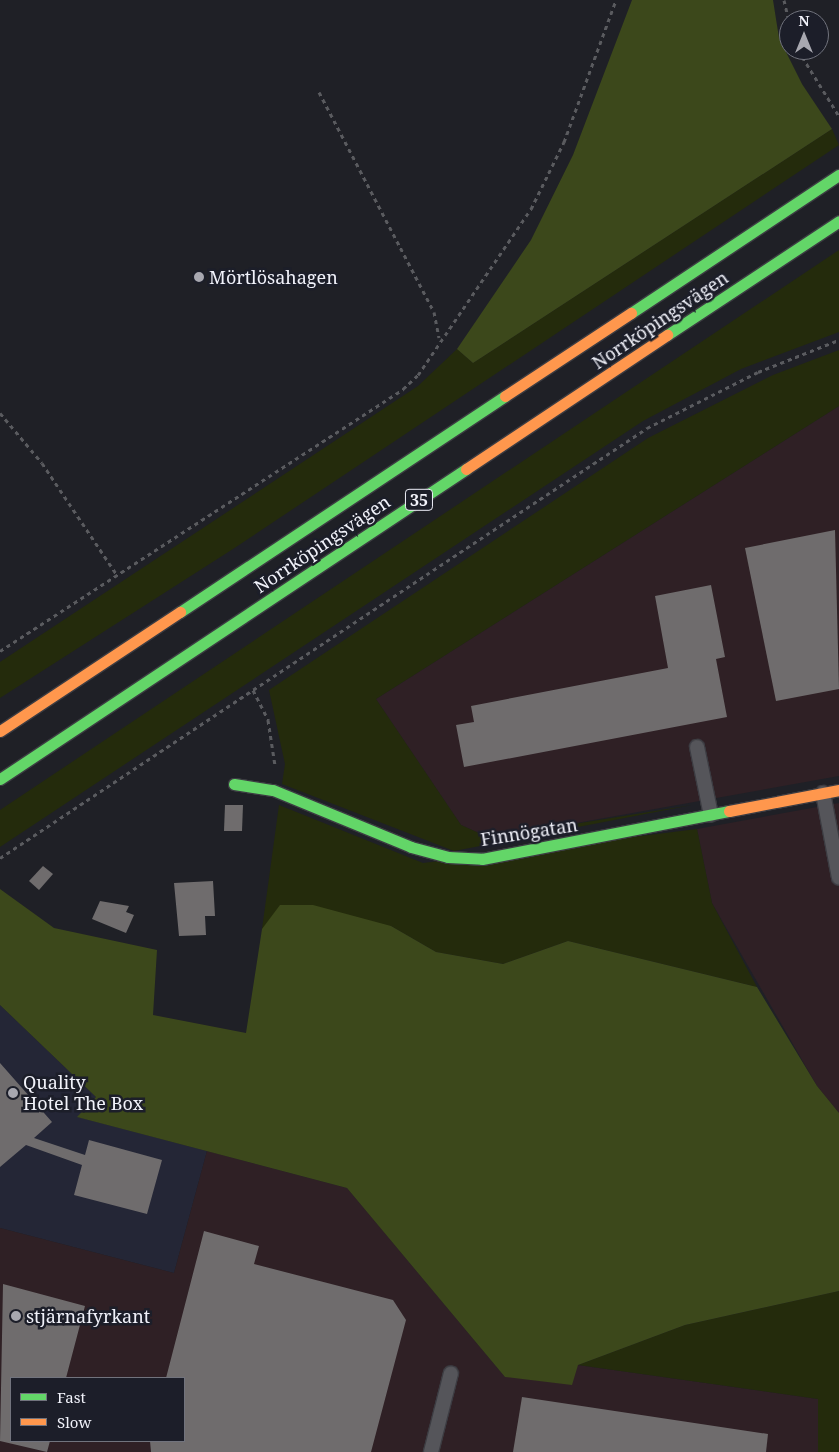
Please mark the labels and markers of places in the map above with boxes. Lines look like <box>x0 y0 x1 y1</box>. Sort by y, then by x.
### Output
place label: Mörtlösahagen <box>209 266 338 288</box>
marker: Mörtlösahagen <box>193 271 205 283</box>
place label: Quality Hotel The Box <box>23 1072 143 1114</box>
marker: Quality Hotel The Box <box>7 1087 19 1099</box>
place label: stjärnafyrkant <box>26 1305 150 1327</box>
marker: stjärnafyrkant <box>10 1310 22 1322</box>

